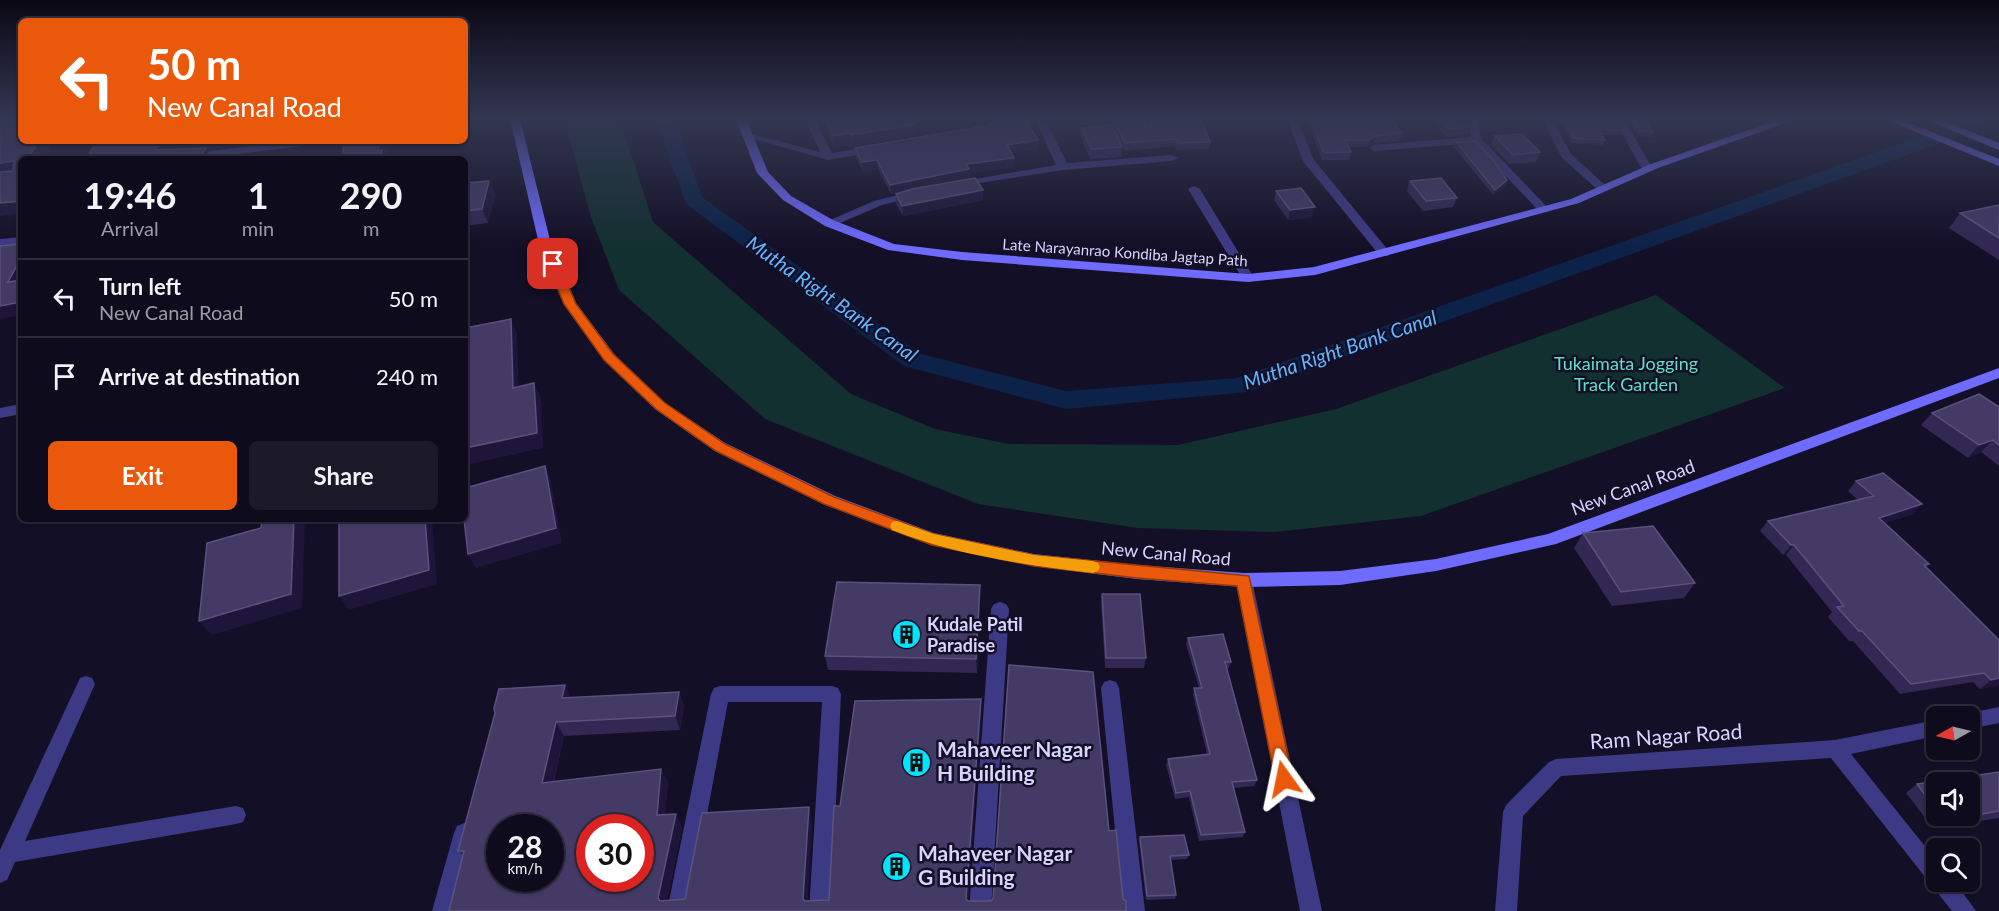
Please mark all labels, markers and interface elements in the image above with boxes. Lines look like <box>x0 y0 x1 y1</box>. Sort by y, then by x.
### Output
text: 50 m <box>147 39 241 89</box>
icon: left <box>48 42 126 120</box>
text: New Canal Road <box>147 90 342 123</box>
text: 19:46 <box>84 173 176 217</box>
text: 1 <box>248 173 269 217</box>
text: 290 <box>340 173 402 217</box>
text: Arrival <box>101 216 159 240</box>
text: min <box>242 216 274 240</box>
text: m <box>363 216 379 240</box>
water label: Mutha Right Bank Canal <box>743 230 923 367</box>
street label: Late Narayanrao Kondiba Jagtap Path <box>1002 234 1248 270</box>
pin <box>527 238 578 289</box>
icon: arrive <box>536 247 569 280</box>
text: Turn left <box>99 273 181 300</box>
icon: left <box>48 282 81 315</box>
text: 50 m <box>389 285 438 312</box>
text: New Canal Road <box>99 300 243 324</box>
water label: Mutha Right Bank Canal <box>1240 304 1440 393</box>
park label: Tukaimata Jogging Track Garden <box>1554 352 1698 395</box>
icon: arrive <box>48 360 81 393</box>
text: Arrive at destination <box>99 363 300 390</box>
text: 240 m <box>376 363 438 390</box>
button: Exit <box>48 441 237 510</box>
button: Share <box>249 441 438 510</box>
street label: New Canal Road <box>1568 454 1698 520</box>
street label: New Canal Road <box>1100 536 1232 570</box>
place label: Kudale Patil Paradise <box>927 613 1023 656</box>
building icon: Kudale Patil Paradise <box>890 619 922 651</box>
north arrow <box>1926 706 1980 760</box>
map controls <box>1926 706 1980 892</box>
street label: Ram Nagar Road <box>1589 718 1743 753</box>
place label: Mahaveer Nagar H Building <box>937 736 1091 785</box>
building icon: Mahaveer Nagar H Building <box>900 746 932 778</box>
position arrow <box>1252 747 1316 811</box>
button: sound <box>1926 772 1980 826</box>
speed limit sign: 30 <box>576 814 654 892</box>
text: 28 <box>508 828 542 864</box>
button: search <box>1926 838 1980 892</box>
place label: Mahaveer Nagar G Building <box>918 840 1072 889</box>
building icon: Mahaveer Nagar G Building <box>881 850 913 882</box>
text: km/h <box>507 859 543 877</box>

